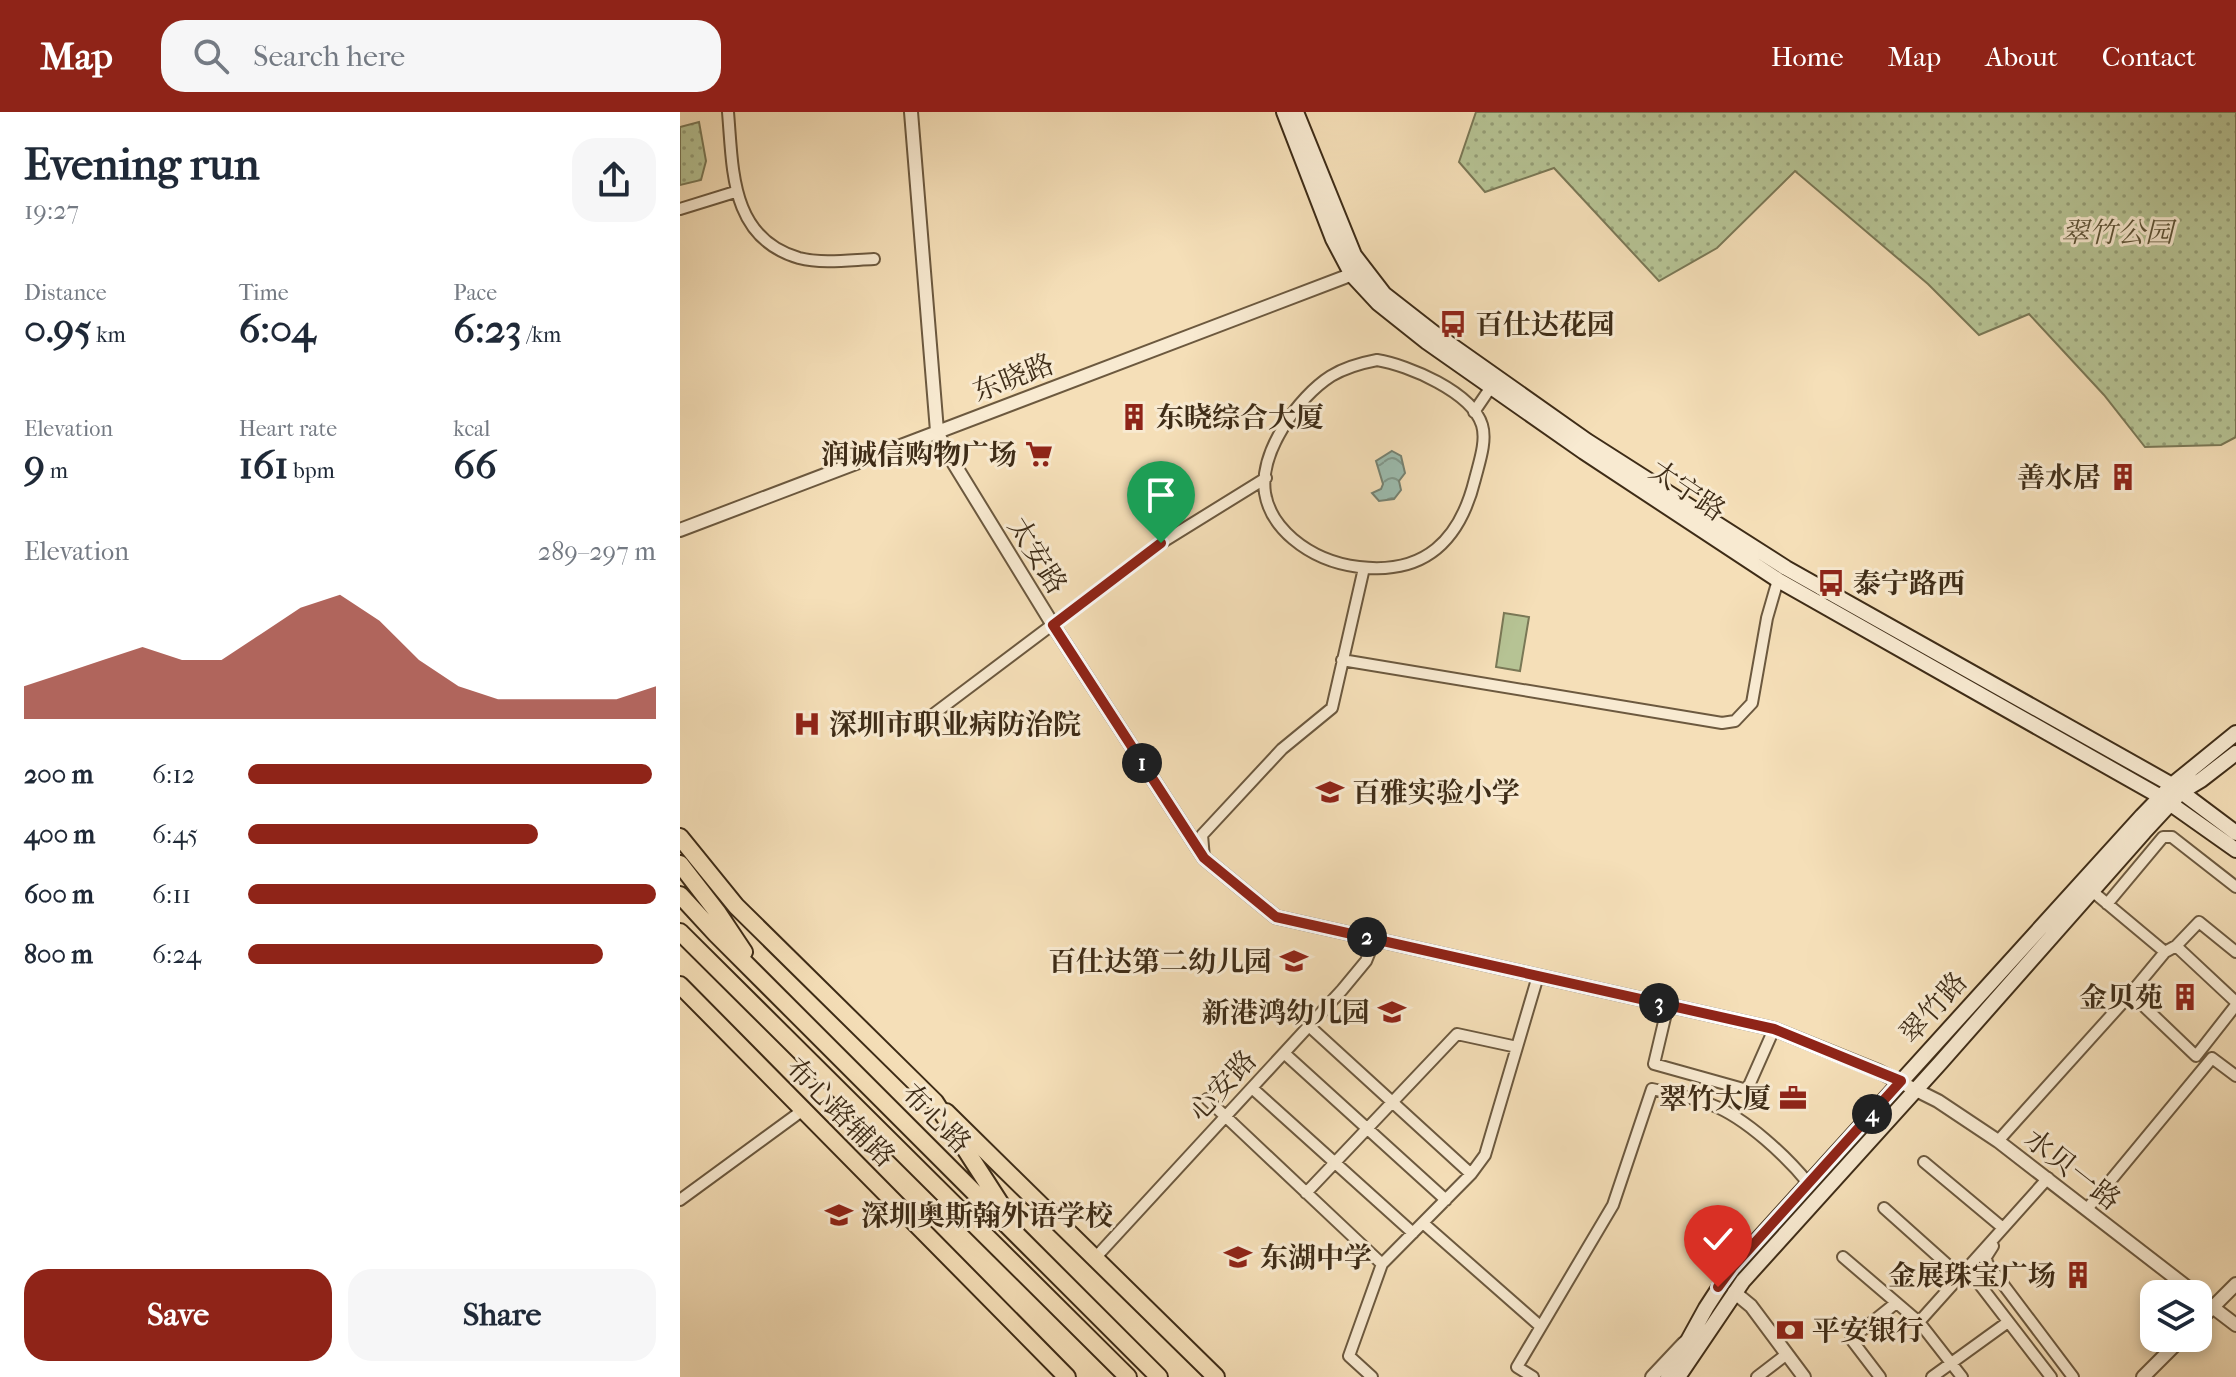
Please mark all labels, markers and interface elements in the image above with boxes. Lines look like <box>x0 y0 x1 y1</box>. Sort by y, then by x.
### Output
search box <box>161 20 721 92</box>
text: Map <box>40 34 113 79</box>
icon: search <box>189 34 233 78</box>
text: Search here <box>253 39 405 74</box>
text: Home <box>1771 40 1844 73</box>
text: Map <box>1888 40 1941 73</box>
text: About <box>1985 40 2058 73</box>
text: Contact <box>2102 40 2196 73</box>
button: share <box>572 138 656 222</box>
text: Evening run <box>24 139 259 190</box>
text: 19:27 <box>24 195 79 226</box>
park label: 翠竹公园 <box>2061 216 2177 249</box>
text: Distance <box>24 280 107 306</box>
text: Time <box>239 280 289 306</box>
text: Pace <box>453 280 497 306</box>
text: 0.95 <box>24 306 91 352</box>
text: 6:04 <box>239 306 315 352</box>
text: 6:23 <box>453 306 522 352</box>
place label: 百仕达花园 <box>1475 308 1615 341</box>
bus stop icon: 百仕达花园 <box>1438 309 1468 339</box>
text: km <box>91 322 126 348</box>
text: /km <box>522 322 561 348</box>
street label: 东晓路 <box>968 347 1058 408</box>
place label: 东晓综合大厦 <box>1156 401 1324 434</box>
building icon: 东晓综合大厦 <box>1119 402 1149 432</box>
text: Elevation <box>24 416 113 442</box>
text: Heart rate <box>239 416 337 442</box>
text: kcal <box>453 416 490 442</box>
place label: 润诚信购物广场 <box>821 438 1017 471</box>
supermarket icon: 润诚信购物广场 <box>1024 439 1054 469</box>
text: 9 <box>24 442 45 488</box>
text: 161 <box>239 442 288 488</box>
text: 66 <box>453 442 497 488</box>
street label: 太宁路 <box>1644 453 1732 528</box>
text: m <box>45 458 68 484</box>
text: bpm <box>288 458 335 484</box>
pin <box>1127 461 1195 543</box>
place label: 善水居 <box>2017 461 2101 494</box>
building icon: 善水居 <box>2108 462 2138 492</box>
icon: arrive <box>1139 473 1183 517</box>
street label: 太安路 <box>1001 511 1074 600</box>
text: Elevation <box>24 536 129 567</box>
text: 289–297 m <box>538 536 656 567</box>
place label: 泰宁路西 <box>1853 567 1965 600</box>
bus stop icon: 泰宁路西 <box>1816 568 1846 598</box>
place label: 深圳市职业病防治院 <box>829 708 1081 741</box>
hospital icon: 深圳市职业病防治院 <box>792 709 822 739</box>
pin: 1 <box>1122 743 1162 783</box>
text: 1 <box>1138 750 1146 776</box>
text: 200 m <box>24 759 93 790</box>
text: 6:12 <box>152 759 195 790</box>
place label: 百雅实验小学 <box>1352 776 1520 809</box>
school or university icon: 百雅实验小学 <box>1315 777 1345 807</box>
text: 400 m <box>24 819 95 850</box>
text: 6:45 <box>152 819 198 850</box>
text: 600 m <box>24 879 94 910</box>
text: 6:11 <box>152 879 191 910</box>
pin: 2 <box>1347 917 1387 957</box>
text: 2 <box>1361 924 1373 950</box>
text: 800 m <box>24 939 93 970</box>
text: 6:24 <box>152 939 201 970</box>
place label: 百仕达第二幼儿园 <box>1048 945 1272 978</box>
school or university icon: 百仕达第二幼儿园 <box>1279 946 1309 976</box>
street label: 翠竹路 <box>1893 965 1974 1050</box>
place label: 金贝苑 <box>2079 981 2163 1014</box>
building icon: 金贝苑 <box>2170 982 2200 1012</box>
pin: 3 <box>1639 983 1679 1023</box>
text: 3 <box>1654 990 1664 1016</box>
place label: 新港鸿幼儿园 <box>1202 996 1370 1029</box>
school or university icon: 新港鸿幼儿园 <box>1377 997 1407 1027</box>
street label: 心安路 <box>1182 1043 1263 1127</box>
street label: 布心路辅路 <box>779 1051 902 1174</box>
street label: 布心路 <box>895 1077 978 1160</box>
place label: 翠竹大厦 <box>1659 1082 1771 1115</box>
office icon: 翠竹大厦 <box>1778 1083 1808 1113</box>
pin: 4 <box>1852 1094 1892 1134</box>
text: 4 <box>1866 1101 1879 1127</box>
street label: 水贝一路 <box>2018 1122 2127 1217</box>
place label: 深圳奥斯翰外语学校 <box>861 1199 1113 1232</box>
school or university icon: 深圳奥斯翰外语学校 <box>824 1200 854 1230</box>
pin <box>1684 1205 1752 1287</box>
icon: check <box>1696 1217 1740 1261</box>
place label: 东湖中学 <box>1260 1241 1372 1274</box>
school or university icon: 东湖中学 <box>1223 1242 1253 1272</box>
place label: 金展珠宝广场 <box>1888 1259 2056 1292</box>
building icon: 金展珠宝广场 <box>2063 1260 2093 1290</box>
button: Save <box>24 1269 332 1361</box>
button: Share <box>348 1269 656 1361</box>
map controls <box>2140 1280 2212 1352</box>
button: layers <box>2140 1280 2212 1352</box>
place label: 平安银行 <box>1812 1314 1924 1347</box>
bank icon: 平安银行 <box>1775 1315 1805 1345</box>

